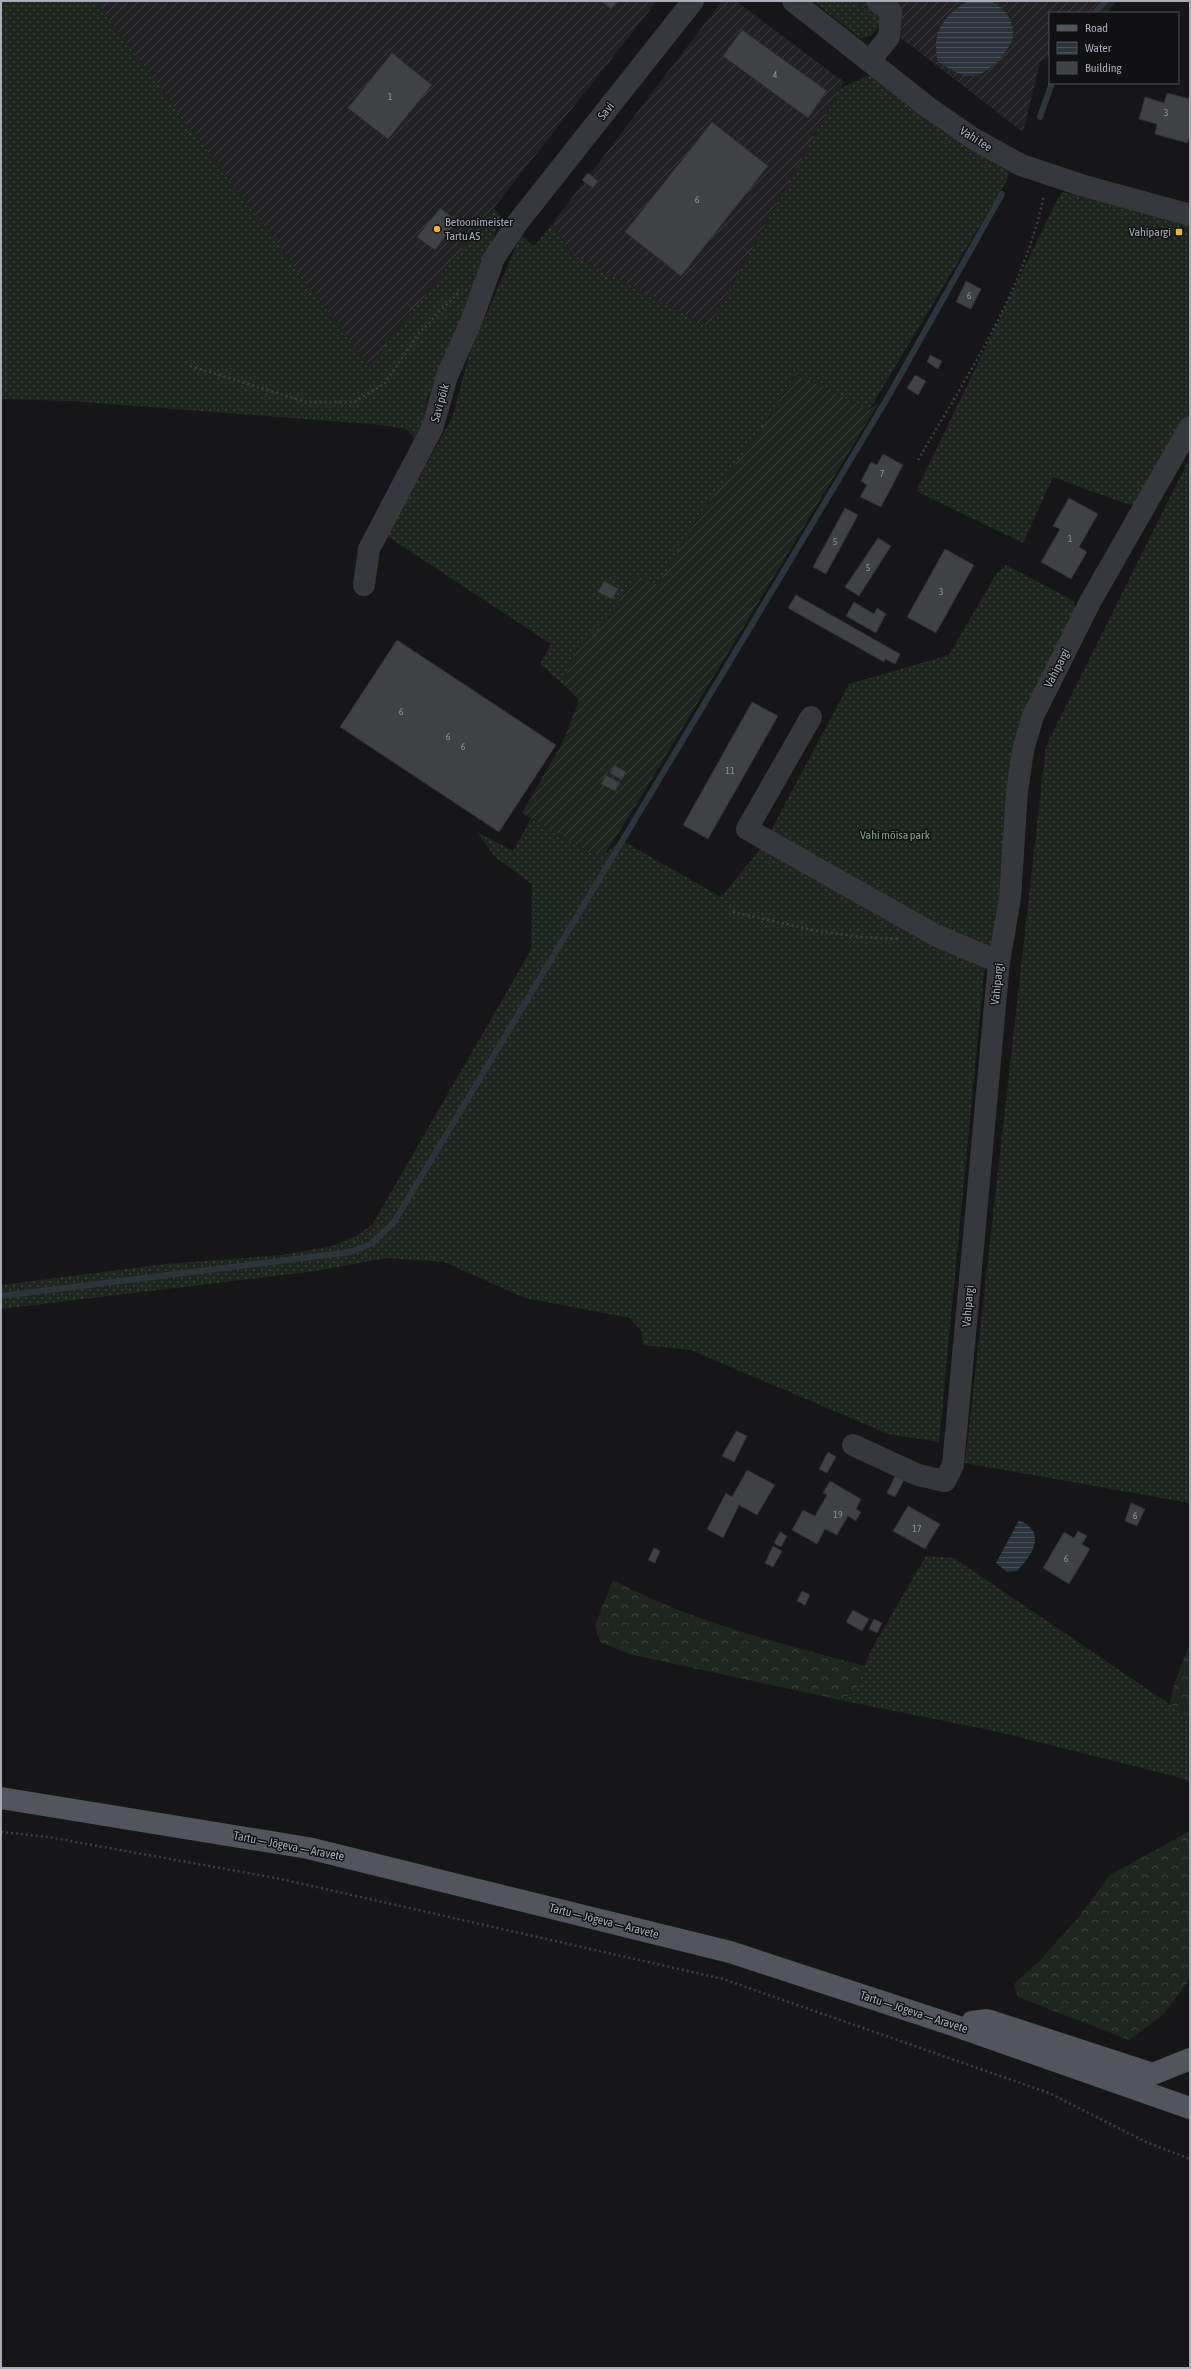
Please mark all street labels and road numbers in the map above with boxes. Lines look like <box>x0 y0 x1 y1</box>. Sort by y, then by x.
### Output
street label: Savi <box>595 99 617 123</box>
street label: Vahi tee <box>957 124 995 154</box>
street label: Savi põik <box>428 381 452 424</box>
street label: Vahipargi <box>1041 646 1073 690</box>
street label: Vahipargi <box>988 962 1006 1006</box>
street label: Vahipargi <box>959 1284 977 1328</box>
street label: Tartu — Jõgeva — Aravete <box>232 1828 346 1864</box>
street label: Tartu — Jõgeva — Aravete <box>548 1901 660 1941</box>
street label: Tartu — Jõgeva — Aravete <box>858 1988 970 2036</box>

